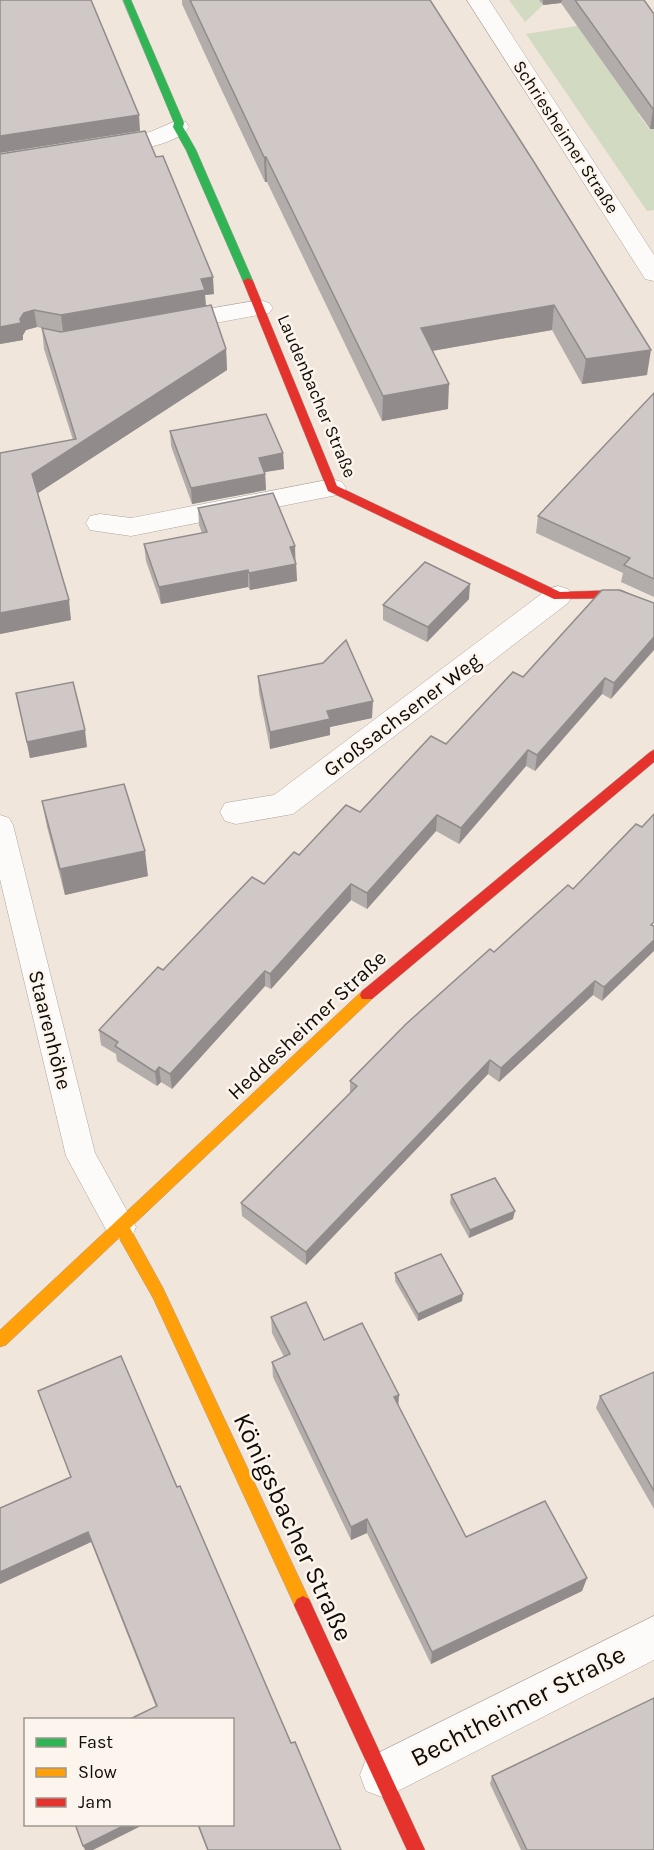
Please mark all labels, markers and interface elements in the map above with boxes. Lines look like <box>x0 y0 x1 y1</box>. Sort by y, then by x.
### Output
street label: Schriesheimer Straße <box>508 56 624 218</box>
street label: Laudenbacher Straße <box>273 311 361 481</box>
street label: Großsachsener Weg <box>319 648 485 782</box>
street label: Heddesheimer Straße <box>223 945 391 1105</box>
street label: Staarenhöhe <box>24 968 76 1092</box>
street label: Königsbacher Straße <box>227 1408 359 1646</box>
street label: Bechtheimer Straße <box>405 1638 631 1774</box>
legend <box>24 1718 234 1826</box>
text: Fast <box>78 1731 113 1753</box>
text: Slow <box>78 1761 117 1783</box>
text: Jam <box>78 1791 112 1813</box>

